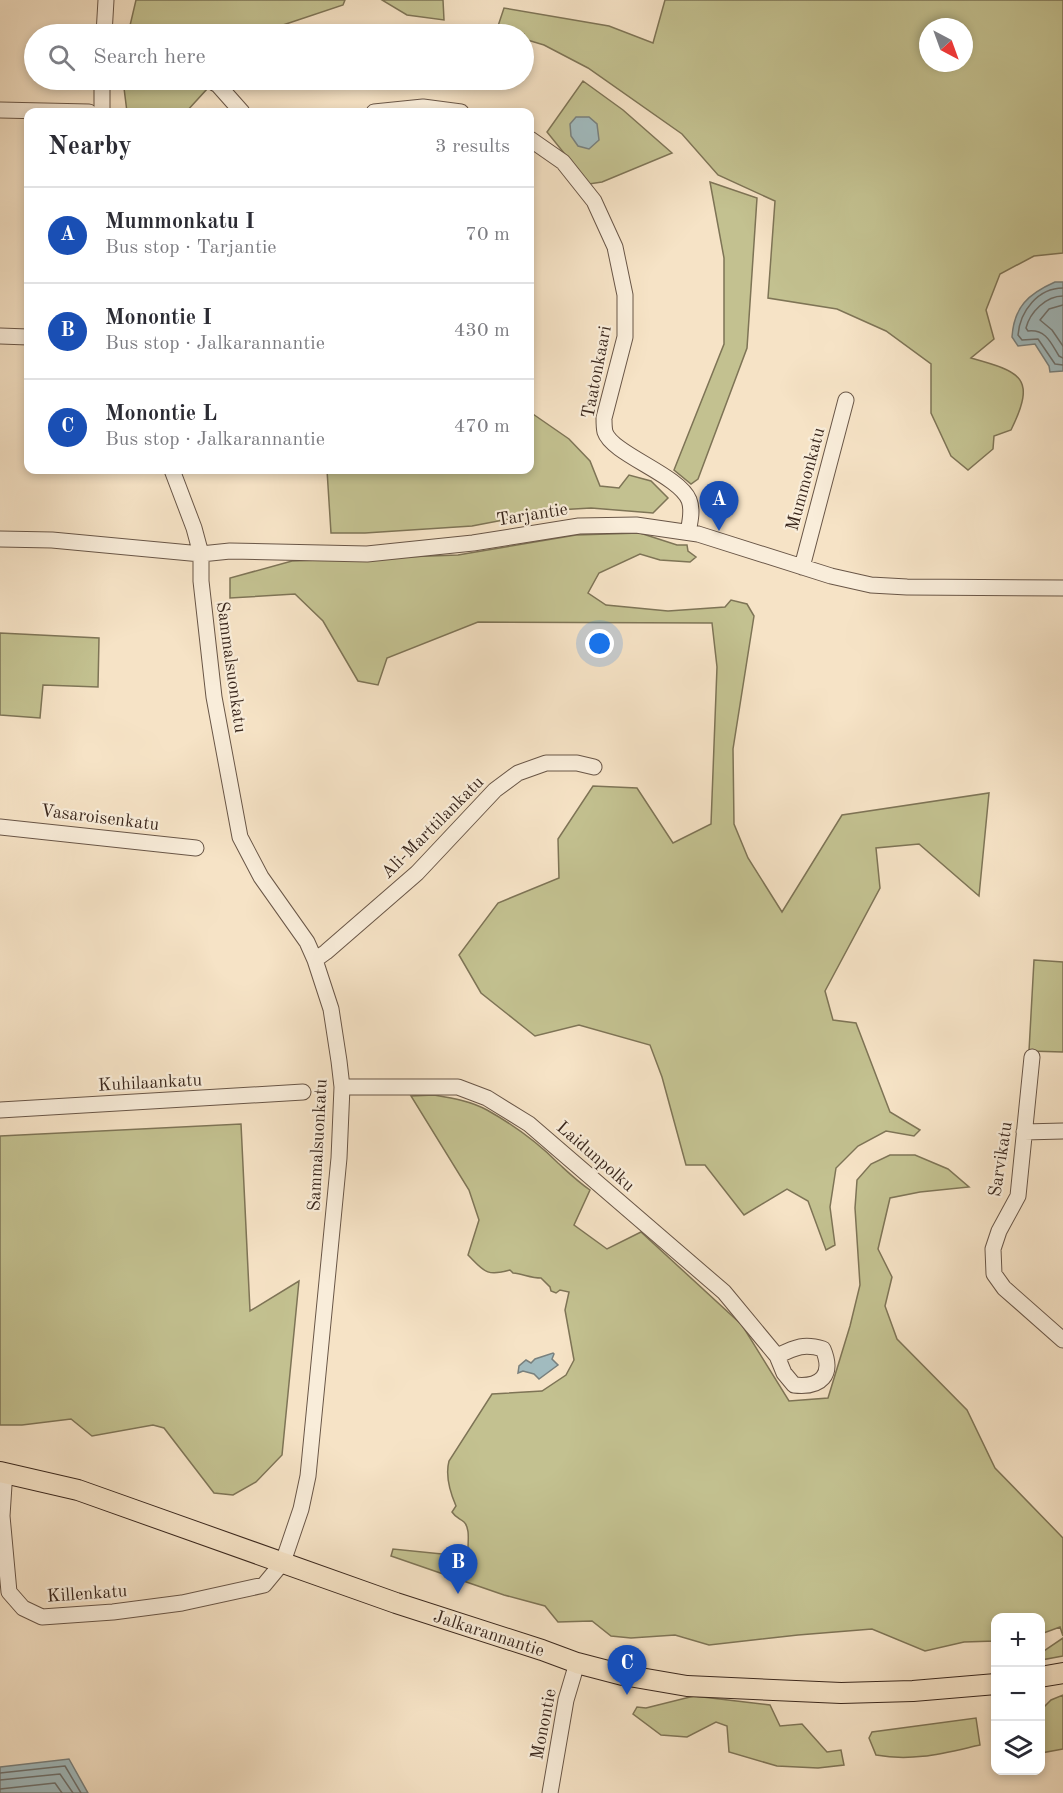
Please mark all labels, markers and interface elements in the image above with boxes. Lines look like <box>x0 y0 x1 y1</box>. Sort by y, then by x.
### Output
north arrow <box>919 18 973 72</box>
search box <box>24 24 534 90</box>
icon: search <box>45 41 78 74</box>
text: Search here <box>93 46 206 68</box>
text: Nearby <box>48 134 132 160</box>
text: 3 results <box>435 137 510 157</box>
text: Mummonkatu I <box>105 211 255 233</box>
text: A <box>60 225 75 245</box>
text: 70 m <box>465 225 510 245</box>
text: Bus stop · Tarjantie <box>105 238 277 258</box>
text: Monontie I <box>105 307 212 329</box>
text: B <box>60 321 75 341</box>
text: 430 m <box>454 321 510 341</box>
street label: Taatonkaari <box>579 324 615 420</box>
text: Bus stop · Jalkarannantie <box>105 334 325 354</box>
text: Monontie L <box>105 403 217 425</box>
text: C <box>61 417 74 437</box>
text: 470 m <box>454 417 510 437</box>
street label: Mummonkatu <box>784 425 828 533</box>
text: Bus stop · Jalkarannantie <box>105 430 325 450</box>
pin: A <box>700 482 738 531</box>
street label: Tarjantie <box>495 500 569 530</box>
street label: Sammalsuonkatu <box>213 600 249 734</box>
your location <box>585 629 614 658</box>
street label: Ali-Marttilankatu <box>378 773 488 882</box>
street label: Vasaroisenkatu <box>40 802 161 834</box>
street label: Kuhilaankatu <box>97 1071 203 1095</box>
street label: Sammalsuonkatu <box>306 1078 330 1212</box>
street label: Laidunpolku <box>553 1118 638 1195</box>
street label: Sarvikatu <box>986 1120 1016 1198</box>
pin: B <box>438 1544 478 1594</box>
street label: Killenkatu <box>46 1582 128 1606</box>
street label: Jalkarannantie <box>431 1608 546 1660</box>
map controls <box>991 1613 1045 1775</box>
button: + <box>991 1613 1045 1667</box>
pin: C <box>608 1646 646 1695</box>
button: − <box>991 1667 1045 1721</box>
street label: Monontie <box>528 1687 560 1761</box>
button: layers <box>991 1721 1045 1775</box>

